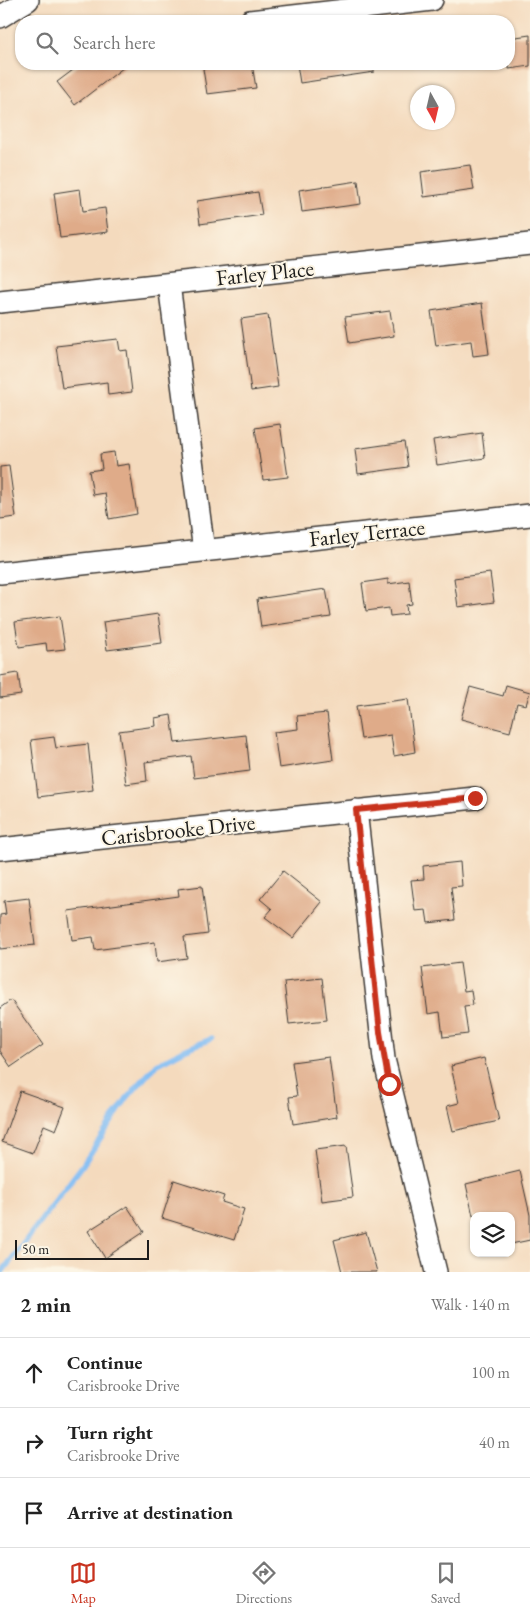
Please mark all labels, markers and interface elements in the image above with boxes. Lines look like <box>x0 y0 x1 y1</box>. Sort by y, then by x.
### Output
search box <box>15 15 515 70</box>
icon: search <box>33 29 61 57</box>
text: Search here <box>73 30 155 55</box>
north arrow <box>410 85 455 130</box>
street label: Farley Place <box>215 253 316 293</box>
street label: Farley Terrace <box>308 512 427 553</box>
route end <box>464 787 487 810</box>
street label: Carisbrooke Drive <box>100 807 257 853</box>
route start <box>378 1073 401 1096</box>
map controls <box>470 1212 515 1257</box>
button: layers <box>470 1212 515 1257</box>
scale bar <box>15 1237 149 1260</box>
text: 50 m <box>22 1240 49 1258</box>
text: 2 min <box>20 1291 71 1318</box>
text: Walk · 140 m <box>431 1294 510 1315</box>
text: Continue <box>67 1350 142 1375</box>
icon: ahead <box>20 1359 48 1387</box>
text: 100 m <box>471 1362 510 1383</box>
text: Carisbrooke Drive <box>67 1375 179 1396</box>
text: Turn right <box>67 1420 153 1445</box>
icon: right <box>20 1429 48 1457</box>
text: 40 m <box>479 1432 510 1453</box>
text: Carisbrooke Drive <box>67 1445 179 1466</box>
icon: arrive <box>20 1499 48 1527</box>
text: Arrive at destination <box>67 1500 233 1525</box>
tab: Map <box>69 1559 97 1607</box>
tab: Directions <box>236 1559 292 1607</box>
tab: Saved <box>431 1559 461 1607</box>

